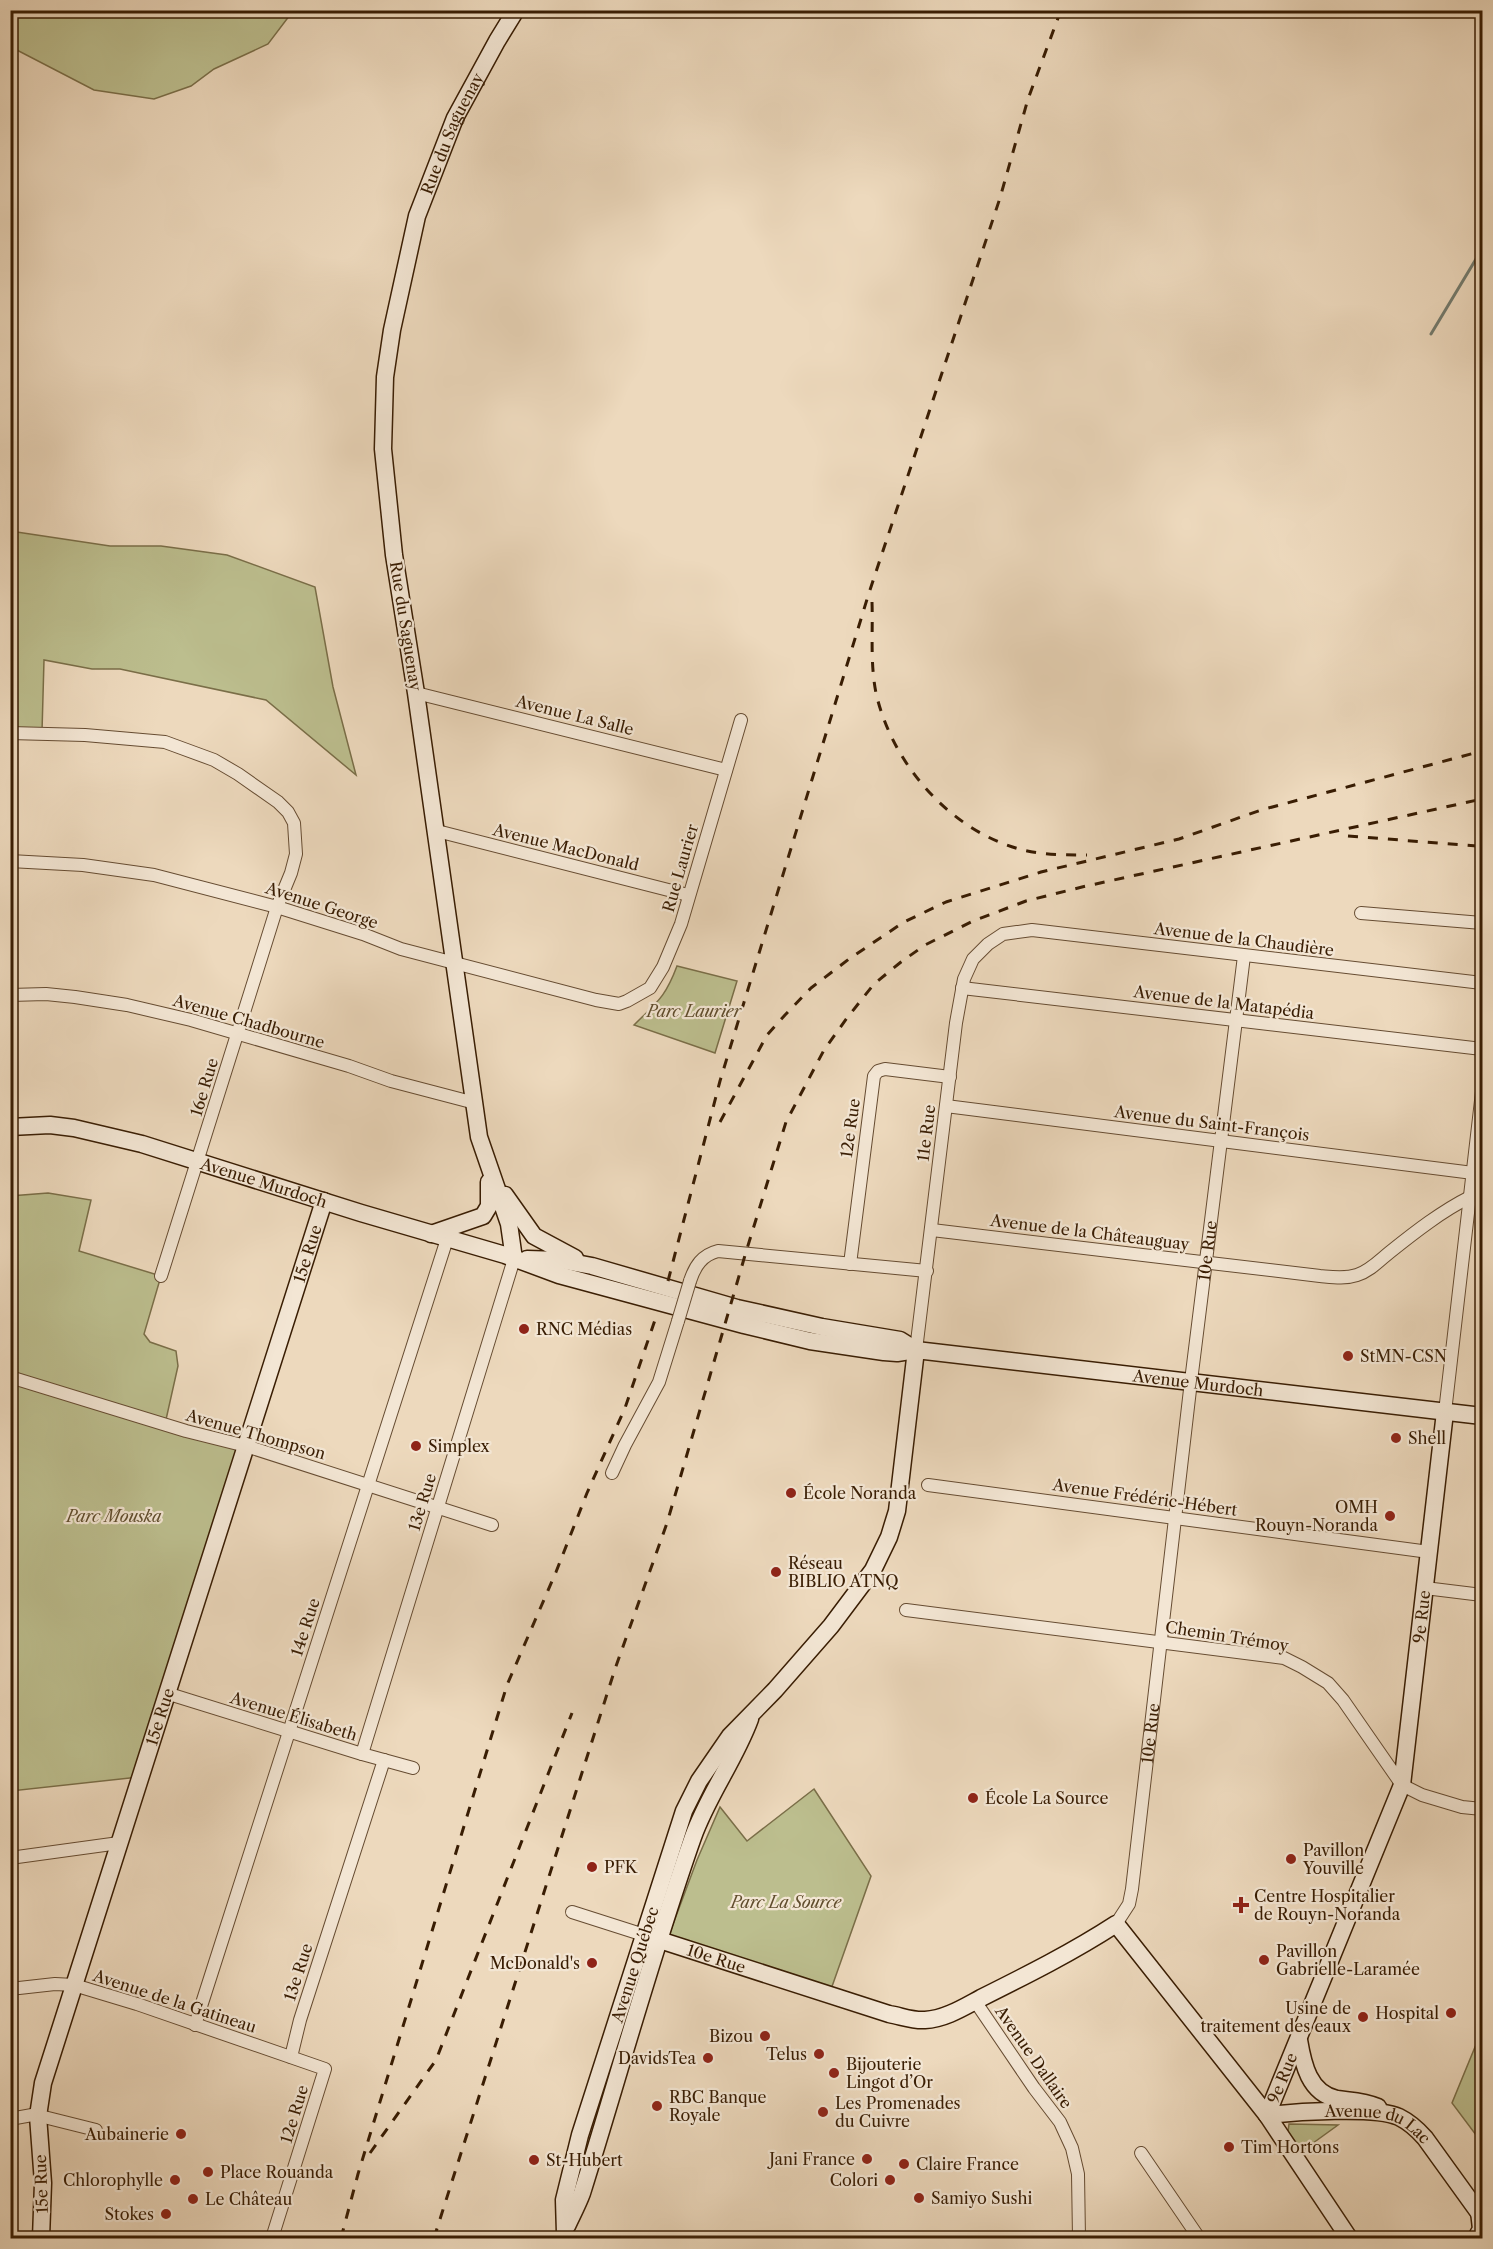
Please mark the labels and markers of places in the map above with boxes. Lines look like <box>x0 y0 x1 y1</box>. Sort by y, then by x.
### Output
place label: RNC Médias <box>536 1319 632 1339</box>
marker: RNC Médias <box>517 1322 531 1336</box>
place label: StMN-CSN <box>1360 1346 1447 1366</box>
marker: StMN-CSN <box>1341 1349 1355 1363</box>
place label: Shell <box>1408 1428 1446 1448</box>
marker: Shell <box>1389 1431 1403 1445</box>
place label: Simplex <box>428 1436 490 1456</box>
marker: Simplex <box>409 1439 423 1453</box>
place label: École Noranda <box>803 1483 917 1503</box>
marker: École Noranda <box>784 1486 798 1500</box>
place label: OMH Rouyn-Noranda <box>1255 1497 1379 1535</box>
marker: OMH Rouyn-Noranda <box>1383 1509 1397 1523</box>
place label: Réseau BIBLIO ATNQ <box>788 1553 899 1591</box>
marker: Réseau BIBLIO ATNQ <box>769 1565 783 1579</box>
place label: École La Source <box>985 1788 1108 1808</box>
marker: École La Source <box>966 1791 980 1805</box>
place label: Pavillon Youville <box>1302 1840 1364 1878</box>
marker: Pavillon Youville <box>1284 1852 1298 1866</box>
place label: PFK <box>604 1857 638 1877</box>
marker: PFK <box>585 1860 599 1874</box>
place label: Centre Hospitalier de Rouyn-Noranda <box>1254 1886 1401 1924</box>
marker: Centre Hospitalier de Rouyn-Noranda <box>1232 1896 1250 1914</box>
place label: Pavillon Gabrielle-Laramée <box>1276 1941 1420 1979</box>
place label: McDonald's <box>490 1953 580 1973</box>
marker: Pavillon Gabrielle-Laramée <box>1257 1953 1271 1967</box>
marker: McDonald's <box>585 1956 599 1970</box>
place label: Usine de traitement des eaux <box>1200 1998 1352 2036</box>
place label: Hospital <box>1375 2003 1439 2023</box>
marker: Hospital <box>1444 2006 1458 2020</box>
marker: Usine de traitement des eaux <box>1356 2010 1370 2024</box>
place label: Bizou <box>709 2026 753 2046</box>
marker: Bizou <box>758 2029 772 2043</box>
place label: Telus <box>766 2044 807 2064</box>
marker: Telus <box>812 2047 826 2061</box>
place label: DavidsTea <box>618 2048 697 2068</box>
marker: DavidsTea <box>701 2051 715 2065</box>
place label: Bijouterie Lingot d’Or <box>846 2054 933 2092</box>
marker: Bijouterie Lingot d’Or <box>827 2066 841 2080</box>
place label: RBC Banque Royale <box>669 2087 767 2125</box>
place label: Les Promenades du Cuivre <box>835 2093 961 2131</box>
marker: RBC Banque Royale <box>650 2099 664 2113</box>
marker: Les Promenades du Cuivre <box>816 2105 830 2119</box>
place label: Aubainerie <box>84 2124 169 2144</box>
marker: Aubainerie <box>174 2127 188 2141</box>
place label: Tim Hortons <box>1241 2137 1339 2157</box>
marker: Tim Hortons <box>1222 2140 1236 2154</box>
place label: Jani France <box>766 2149 855 2169</box>
place label: St-Hubert <box>546 2150 623 2170</box>
marker: Jani France <box>860 2152 874 2166</box>
marker: St-Hubert <box>527 2153 541 2167</box>
place label: Claire France <box>916 2154 1019 2174</box>
marker: Claire France <box>897 2157 911 2171</box>
place label: Place Rouanda <box>220 2162 334 2182</box>
marker: Place Rouanda <box>201 2165 215 2179</box>
place label: Chlorophylle <box>63 2170 163 2190</box>
place label: Colori <box>830 2170 878 2190</box>
marker: Chlorophylle <box>168 2173 182 2187</box>
marker: Colori <box>883 2173 897 2187</box>
place label: Samiyo Sushi <box>931 2188 1033 2208</box>
place label: Le Château <box>205 2189 293 2209</box>
marker: Samiyo Sushi <box>912 2191 926 2205</box>
marker: Le Château <box>186 2192 200 2206</box>
place label: Stokes <box>104 2204 154 2224</box>
marker: Stokes <box>159 2207 173 2221</box>

